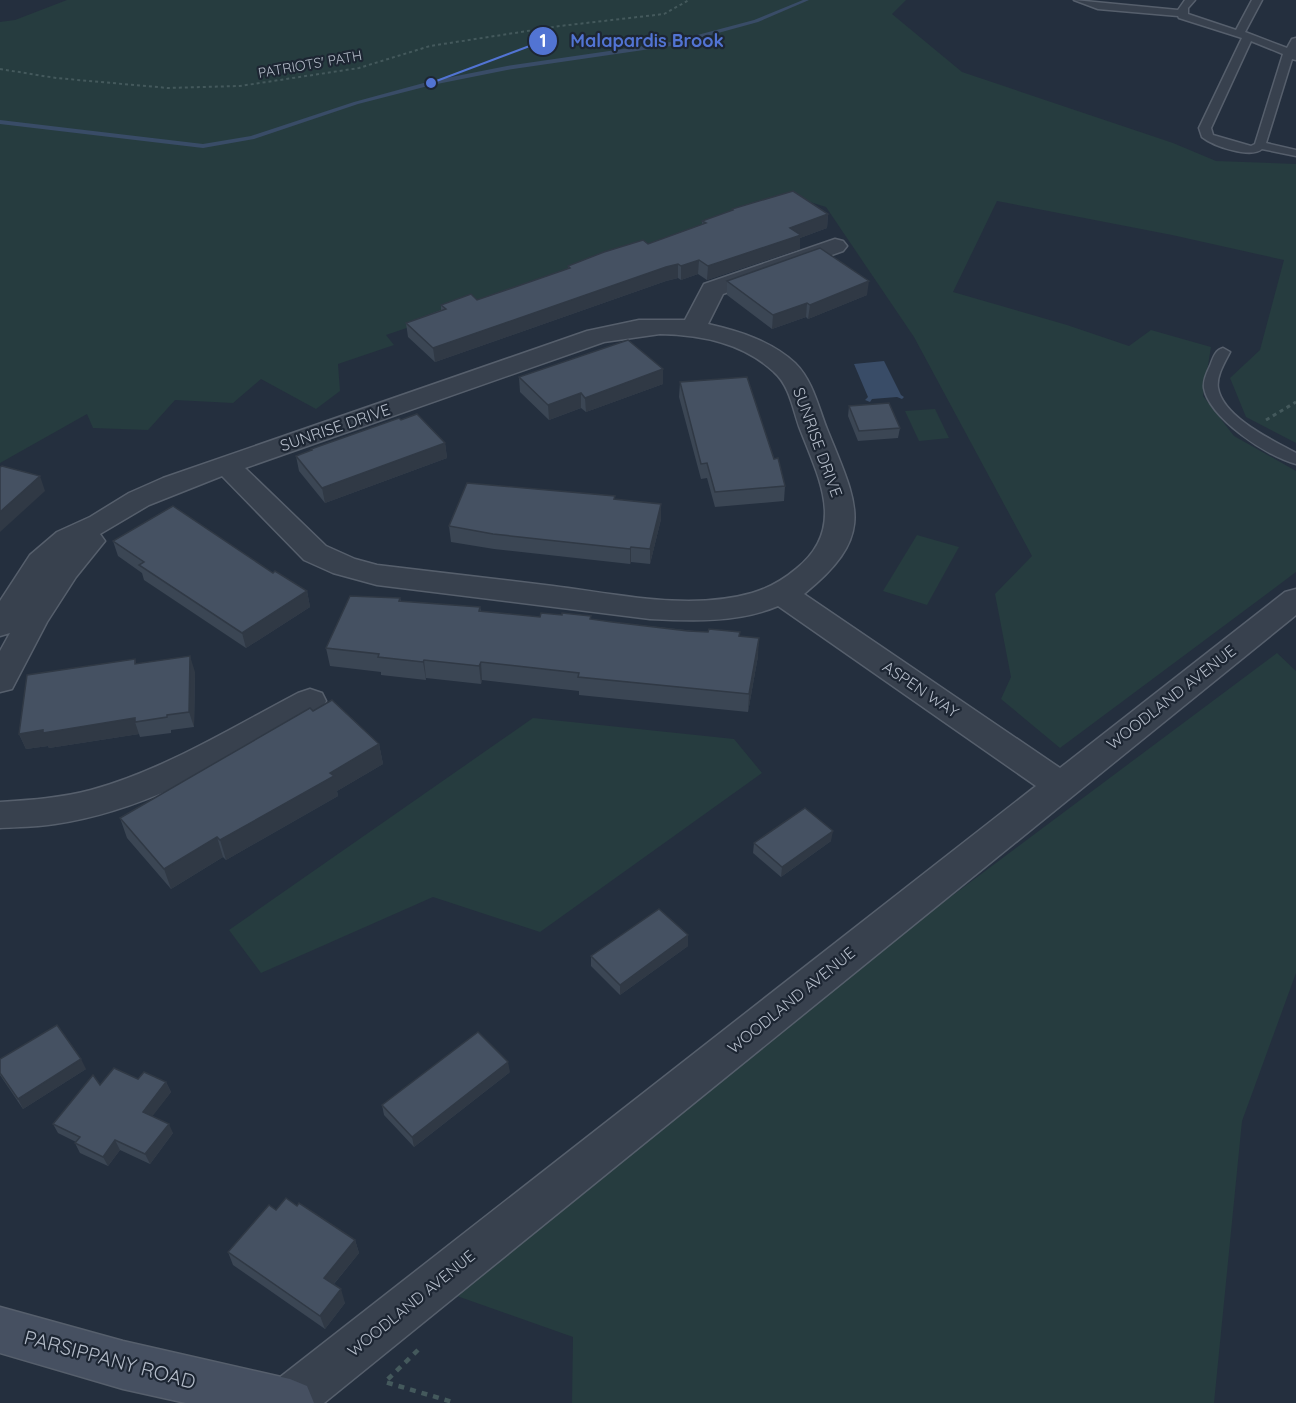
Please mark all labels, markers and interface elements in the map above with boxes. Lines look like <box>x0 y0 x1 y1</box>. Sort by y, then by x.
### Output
callout: Malapardis Brook <box>528 23 736 59</box>
text: 1 <box>539 29 547 52</box>
text: Malapardis Brook <box>570 29 724 52</box>
street label: PATRIOTS' PATH <box>257 46 363 82</box>
street label: SUNRISE DRIVE <box>789 384 847 500</box>
street label: SUNRISE DRIVE <box>277 399 393 455</box>
street label: WOODLAND AVENUE <box>1102 640 1240 754</box>
street label: ASPEN WAY <box>879 656 963 722</box>
street label: WOODLAND AVENUE <box>723 942 859 1058</box>
street label: WOODLAND AVENUE <box>343 1245 479 1361</box>
street label: PARSIPPANY ROAD <box>21 1324 199 1394</box>

